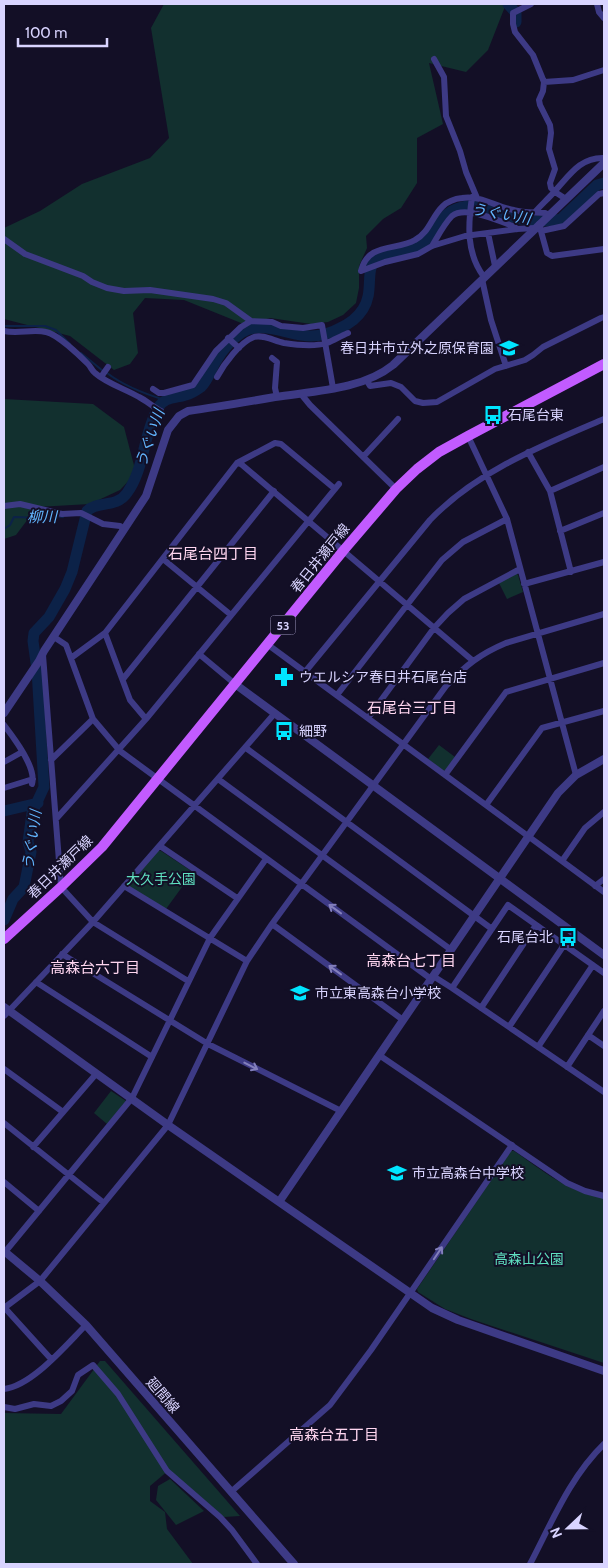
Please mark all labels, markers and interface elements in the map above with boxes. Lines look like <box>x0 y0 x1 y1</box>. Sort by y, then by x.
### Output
scale bar <box>18 15 106 47</box>
text: 100 m <box>25 24 67 42</box>
water label: うぐい川 <box>470 200 534 228</box>
school or university icon: 春日井市立外之原保育園 <box>498 337 520 359</box>
place label: 春日井市立外之原保育園 <box>340 339 494 357</box>
bus stop icon: 石尾台東 <box>482 404 504 426</box>
water label: うぐい川 <box>132 405 169 469</box>
place label: 石尾台東 <box>508 406 564 424</box>
water label: 柳川 <box>27 508 59 526</box>
street label: 春日井瀬戸線 <box>287 520 353 596</box>
district label: 石尾台四丁目 <box>168 545 258 563</box>
road number: 53 <box>270 616 296 634</box>
pharmacy icon: ウエルシア春日井石尾台店 <box>273 666 295 688</box>
place label: ウエルシア春日井石尾台店 <box>299 668 467 686</box>
district label: 石尾台三丁目 <box>367 699 457 717</box>
bus stop icon: 細野 <box>273 720 295 742</box>
place label: 細野 <box>299 722 327 740</box>
water label: うぐい川 <box>19 807 45 871</box>
street label: 春日井瀬戸線 <box>24 831 96 903</box>
park label: 大久手公園 <box>126 870 196 888</box>
one-way arrow <box>328 904 342 914</box>
bus stop icon: 石尾台北 <box>557 926 579 948</box>
place label: 石尾台北 <box>497 928 553 946</box>
district label: 高森台七丁目 <box>366 952 456 970</box>
district label: 高森台六丁目 <box>50 959 140 977</box>
one-way arrow <box>329 965 343 975</box>
school or university icon: 市立東高森台小学校 <box>289 982 311 1004</box>
place label: 市立東高森台小学校 <box>315 984 441 1002</box>
one-way arrow <box>244 1061 259 1071</box>
school or university icon: 市立高森台中学校 <box>386 1162 408 1184</box>
place label: 市立高森台中学校 <box>412 1164 524 1182</box>
one-way arrow <box>433 1246 443 1260</box>
park label: 高森山公園 <box>494 1250 564 1268</box>
street label: 廻間線 <box>142 1373 184 1417</box>
district label: 高森台五丁目 <box>289 1426 379 1444</box>
north arrow <box>543 1503 593 1553</box>
text: N <box>546 1525 566 1541</box>

